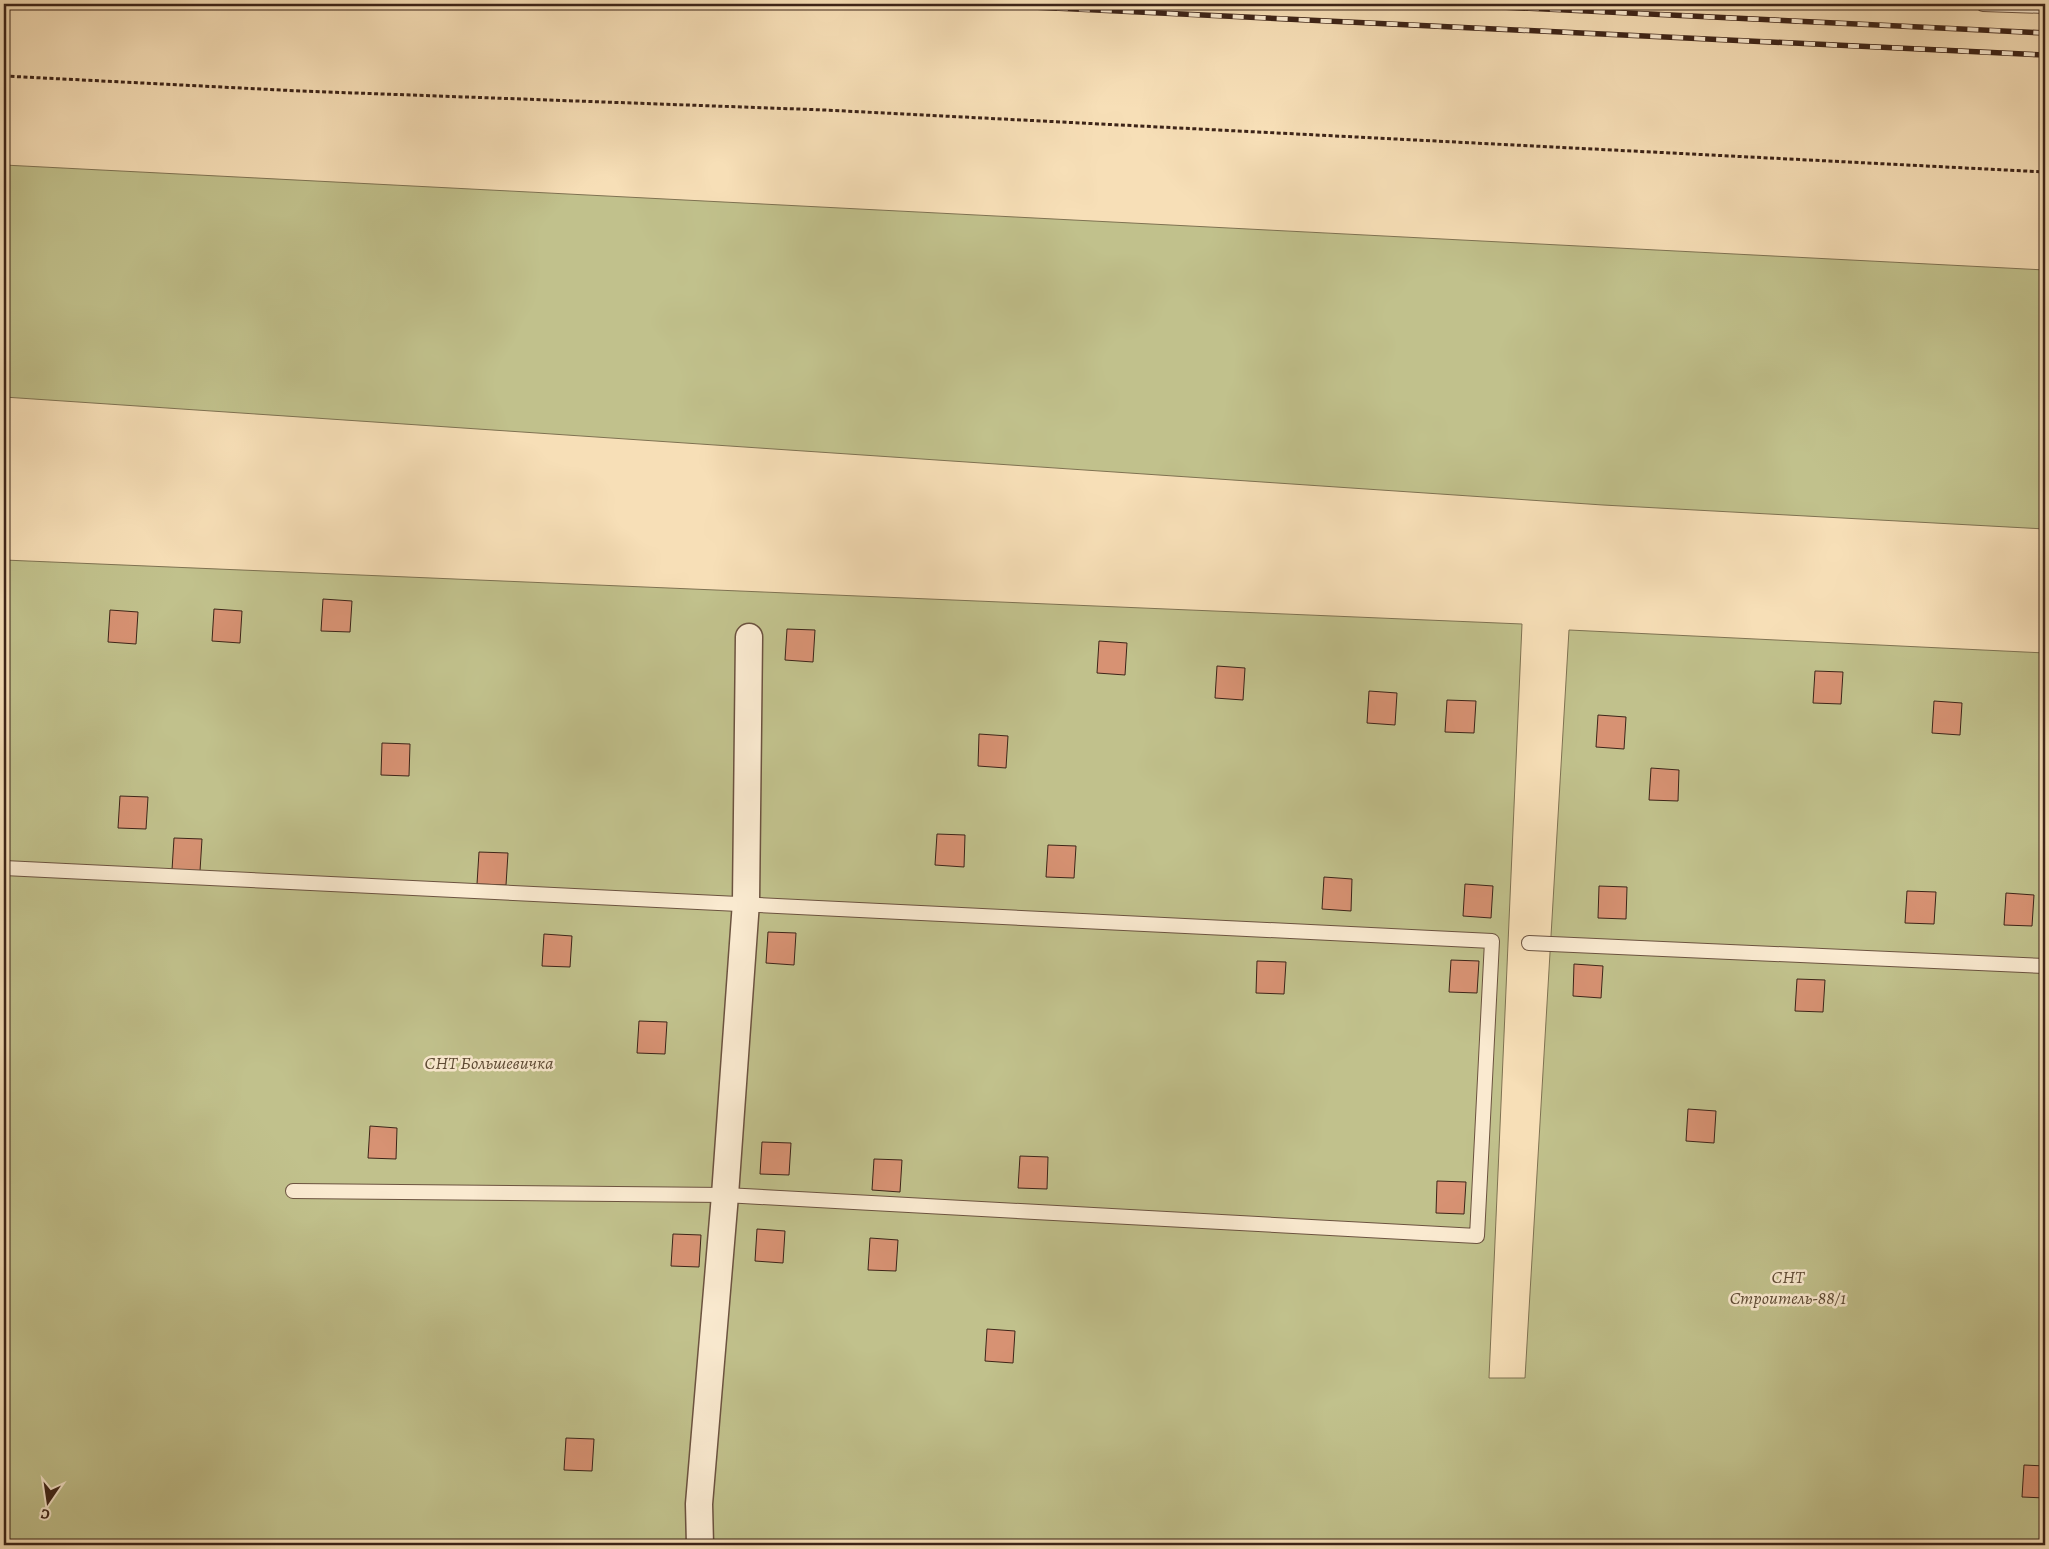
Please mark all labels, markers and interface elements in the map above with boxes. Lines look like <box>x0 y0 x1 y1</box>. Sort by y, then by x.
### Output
park label: СНТ Большевичка <box>424 1051 554 1075</box>
park label: СНТ Строитель-88/1 <box>1730 1265 1846 1310</box>
north arrow <box>22 1476 72 1526</box>
text: С <box>38 1504 52 1524</box>

